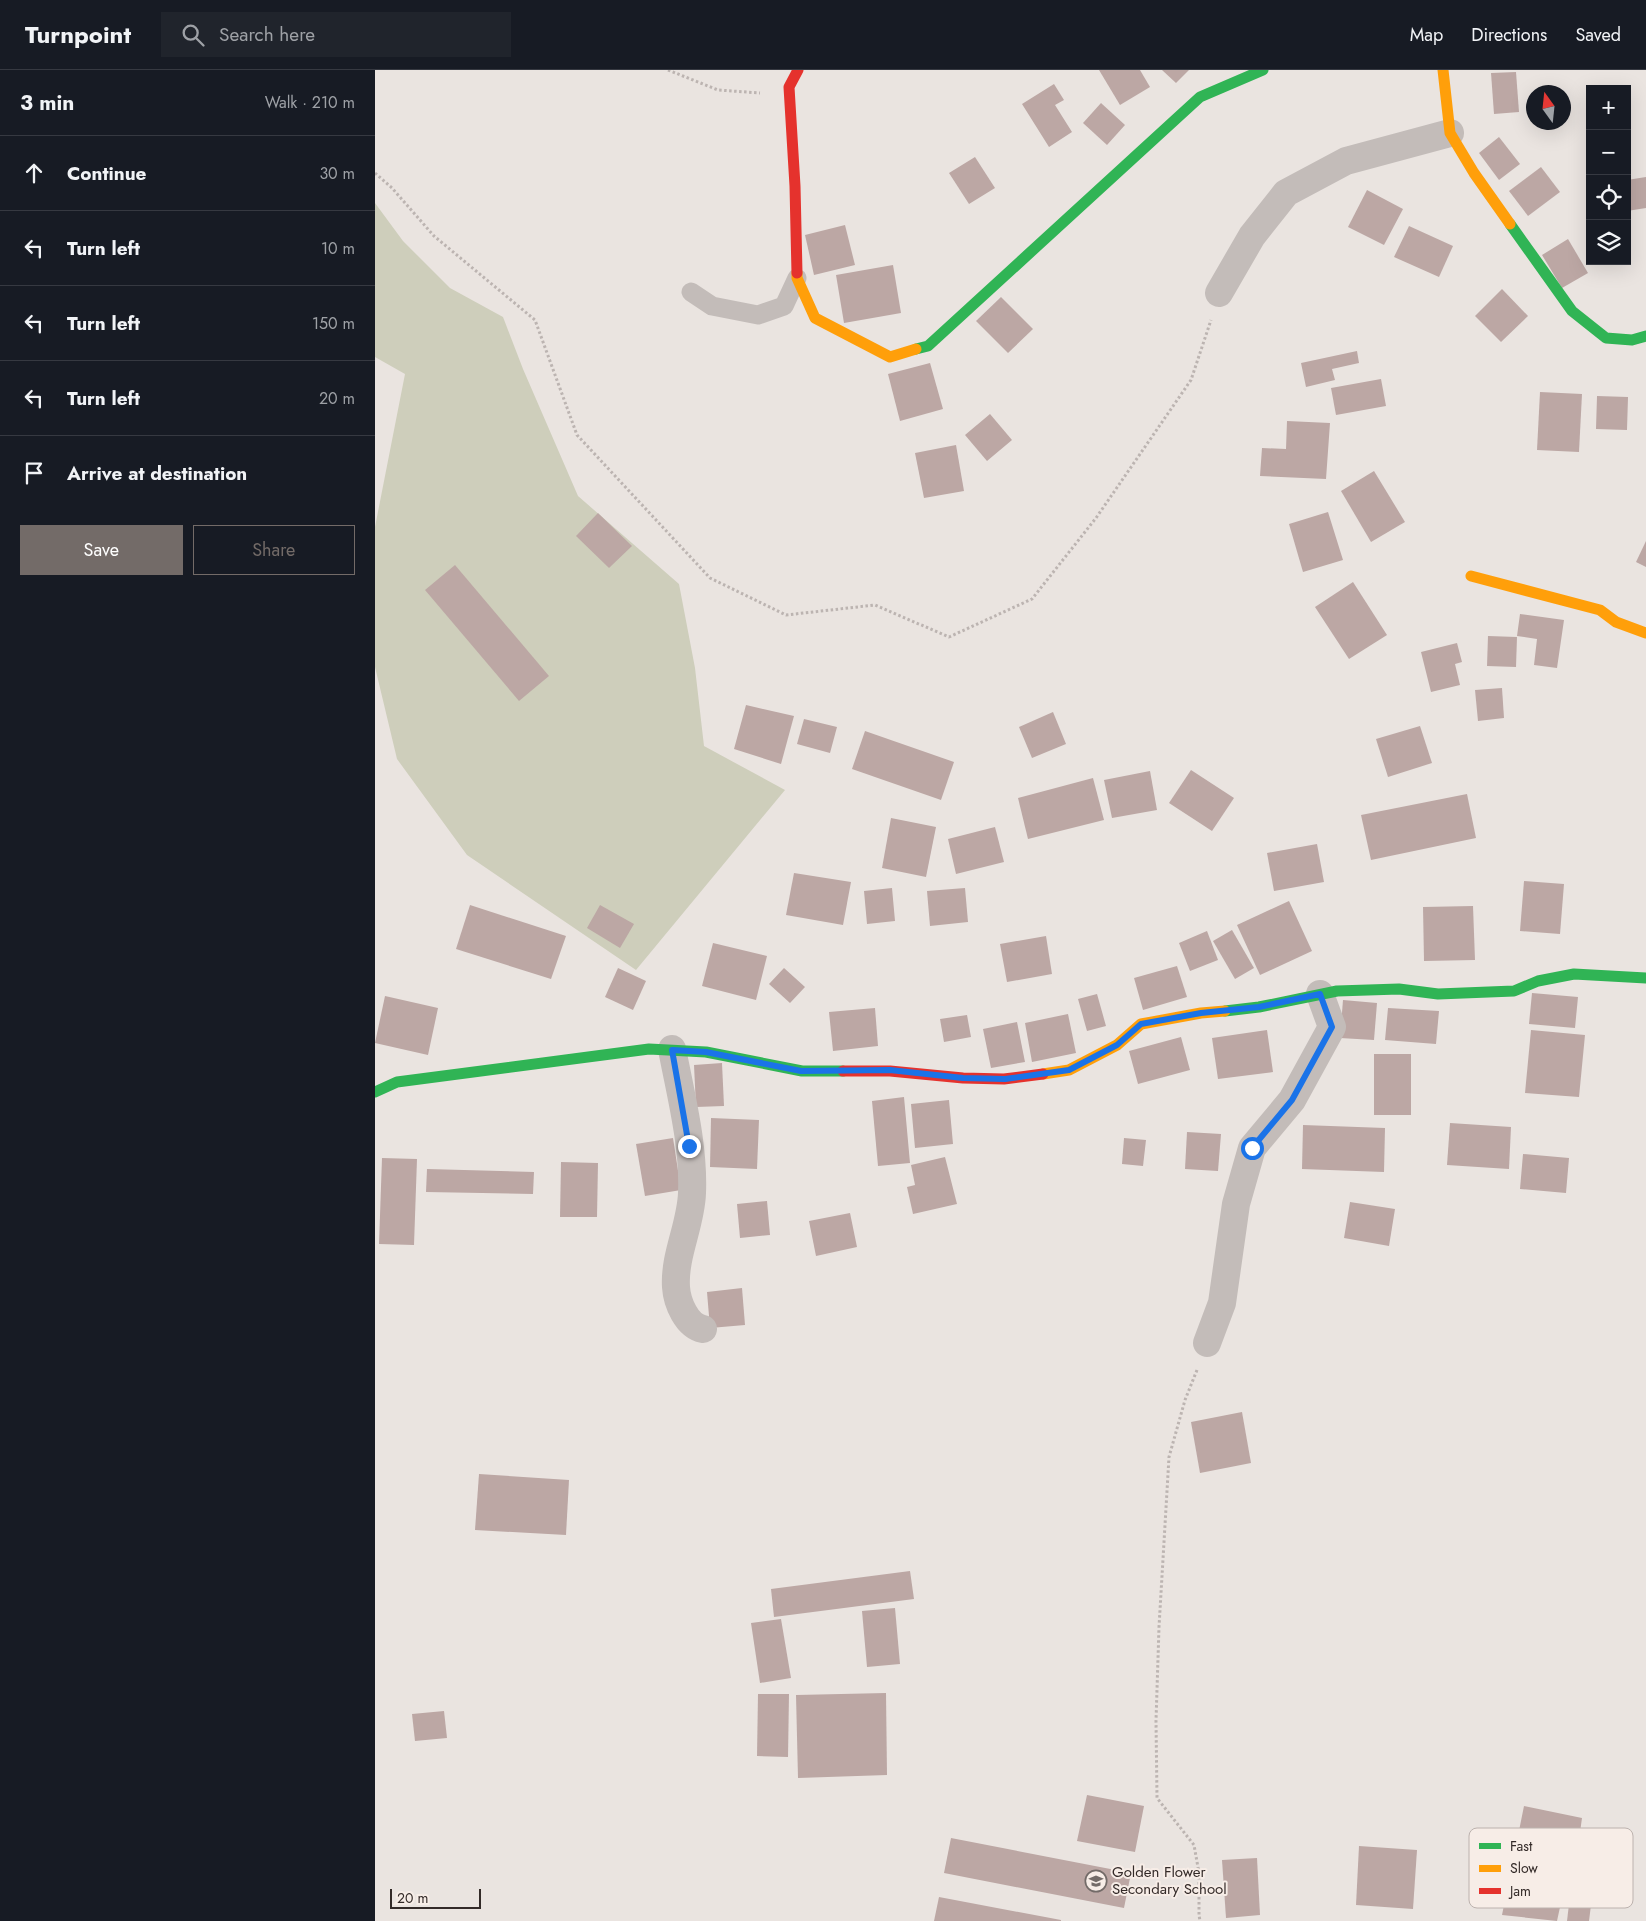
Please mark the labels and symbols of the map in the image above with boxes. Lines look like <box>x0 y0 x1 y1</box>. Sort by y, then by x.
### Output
north arrow <box>1526 85 1571 130</box>
route end <box>678 1135 701 1158</box>
route start <box>1241 1137 1264 1160</box>
legend <box>1469 1828 1633 1908</box>
text: Fast <box>1510 1836 1533 1856</box>
text: Slow <box>1510 1858 1538 1878</box>
place label: Golden Flower Secondary School <box>1112 1861 1227 1900</box>
school or university icon: Golden Flower Secondary School <box>1084 1869 1108 1893</box>
text: Jam <box>1508 1881 1531 1901</box>
scale bar <box>390 1886 481 1909</box>

